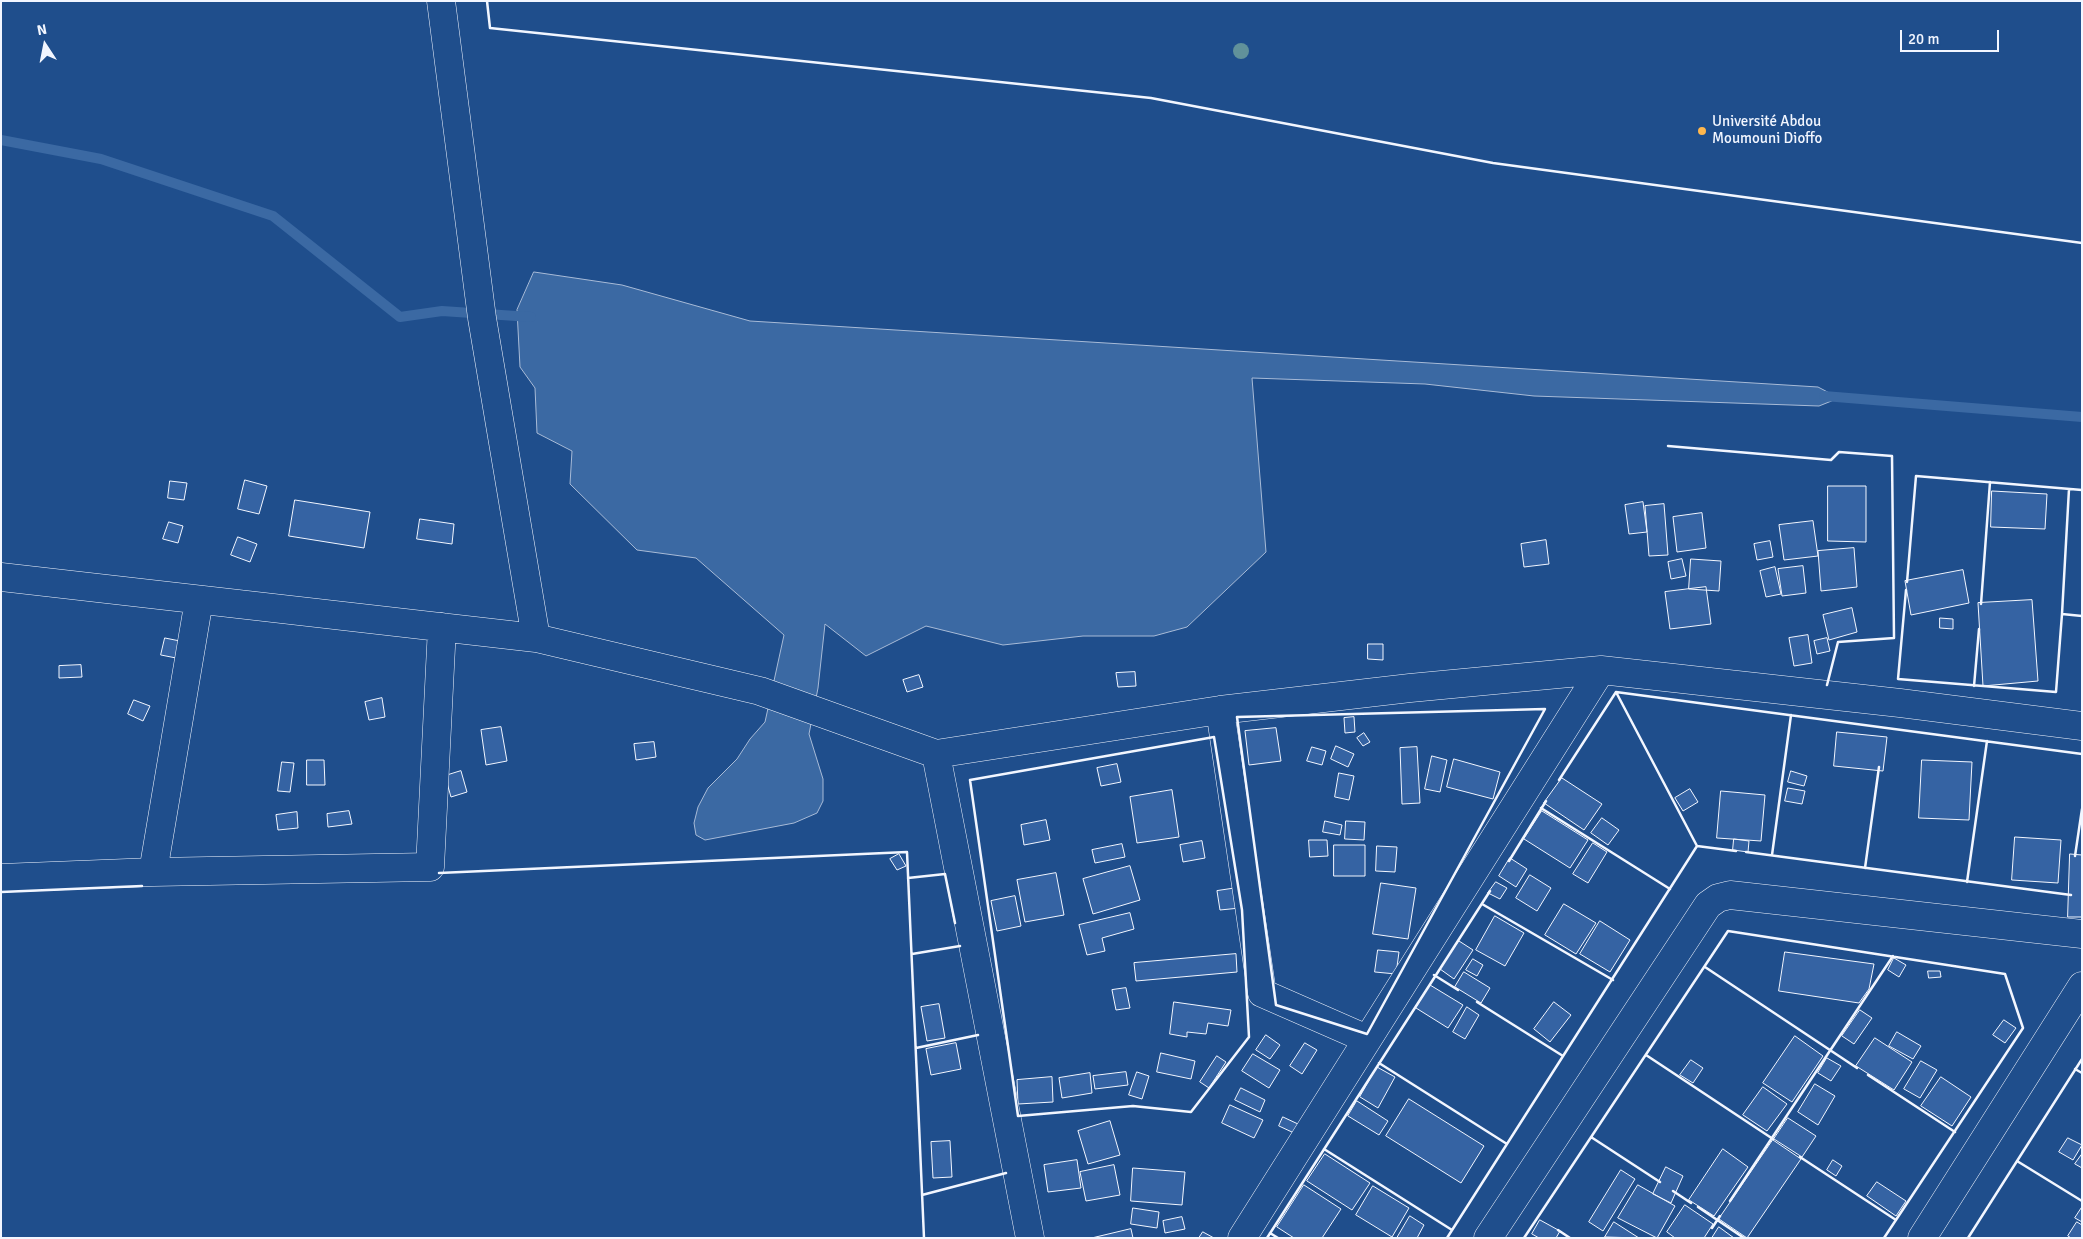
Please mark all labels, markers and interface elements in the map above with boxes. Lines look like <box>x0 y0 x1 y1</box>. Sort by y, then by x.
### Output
north arrow <box>20 20 70 70</box>
scale bar <box>1903 20 2002 52</box>
text: N <box>36 21 48 39</box>
text: 20 m <box>1908 30 1939 48</box>
place label: Université Abdou Moumouni Dioffo <box>1712 113 1822 148</box>
marker: Université Abdou Moumouni Dioffo <box>1696 125 1708 137</box>

